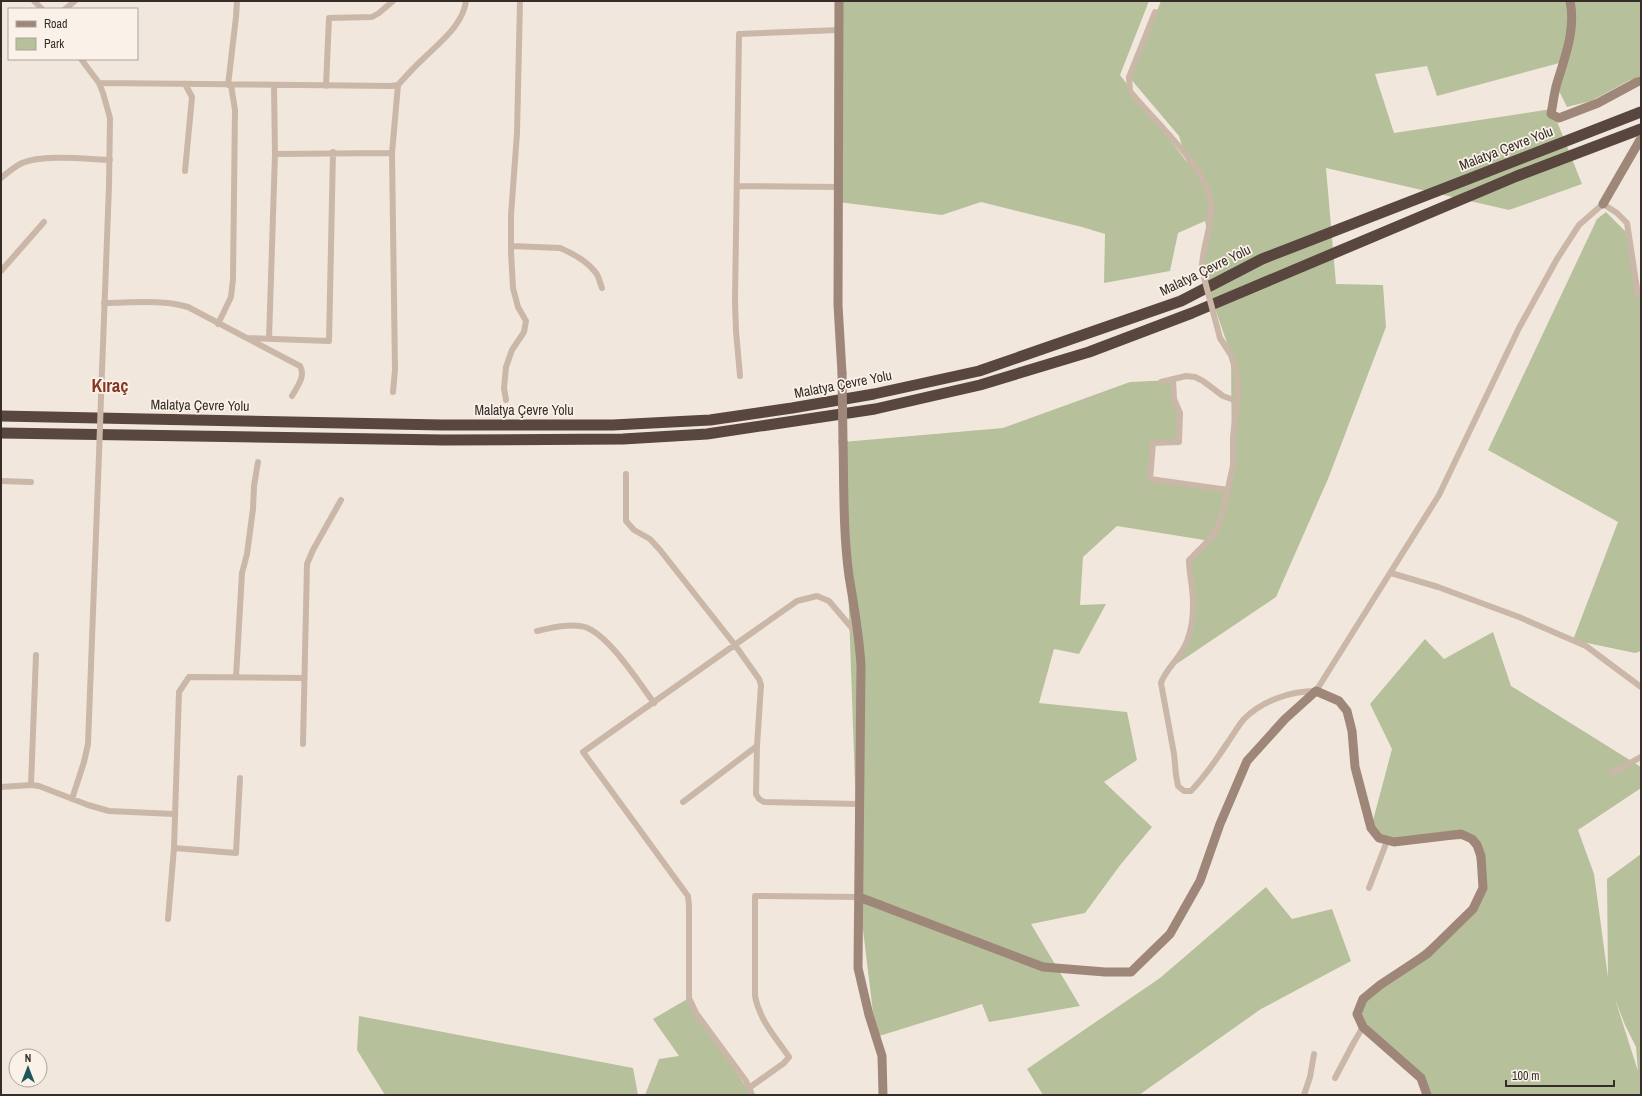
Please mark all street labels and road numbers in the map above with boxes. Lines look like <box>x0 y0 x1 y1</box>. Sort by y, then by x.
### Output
street label: Malatya Çevre Yolu <box>1457 122 1555 174</box>
street label: Malatya Çevre Yolu <box>1157 240 1253 300</box>
street label: Malatya Çevre Yolu <box>793 366 893 402</box>
street label: Malatya Çevre Yolu <box>150 395 250 415</box>
street label: Malatya Çevre Yolu <box>474 401 574 419</box>

